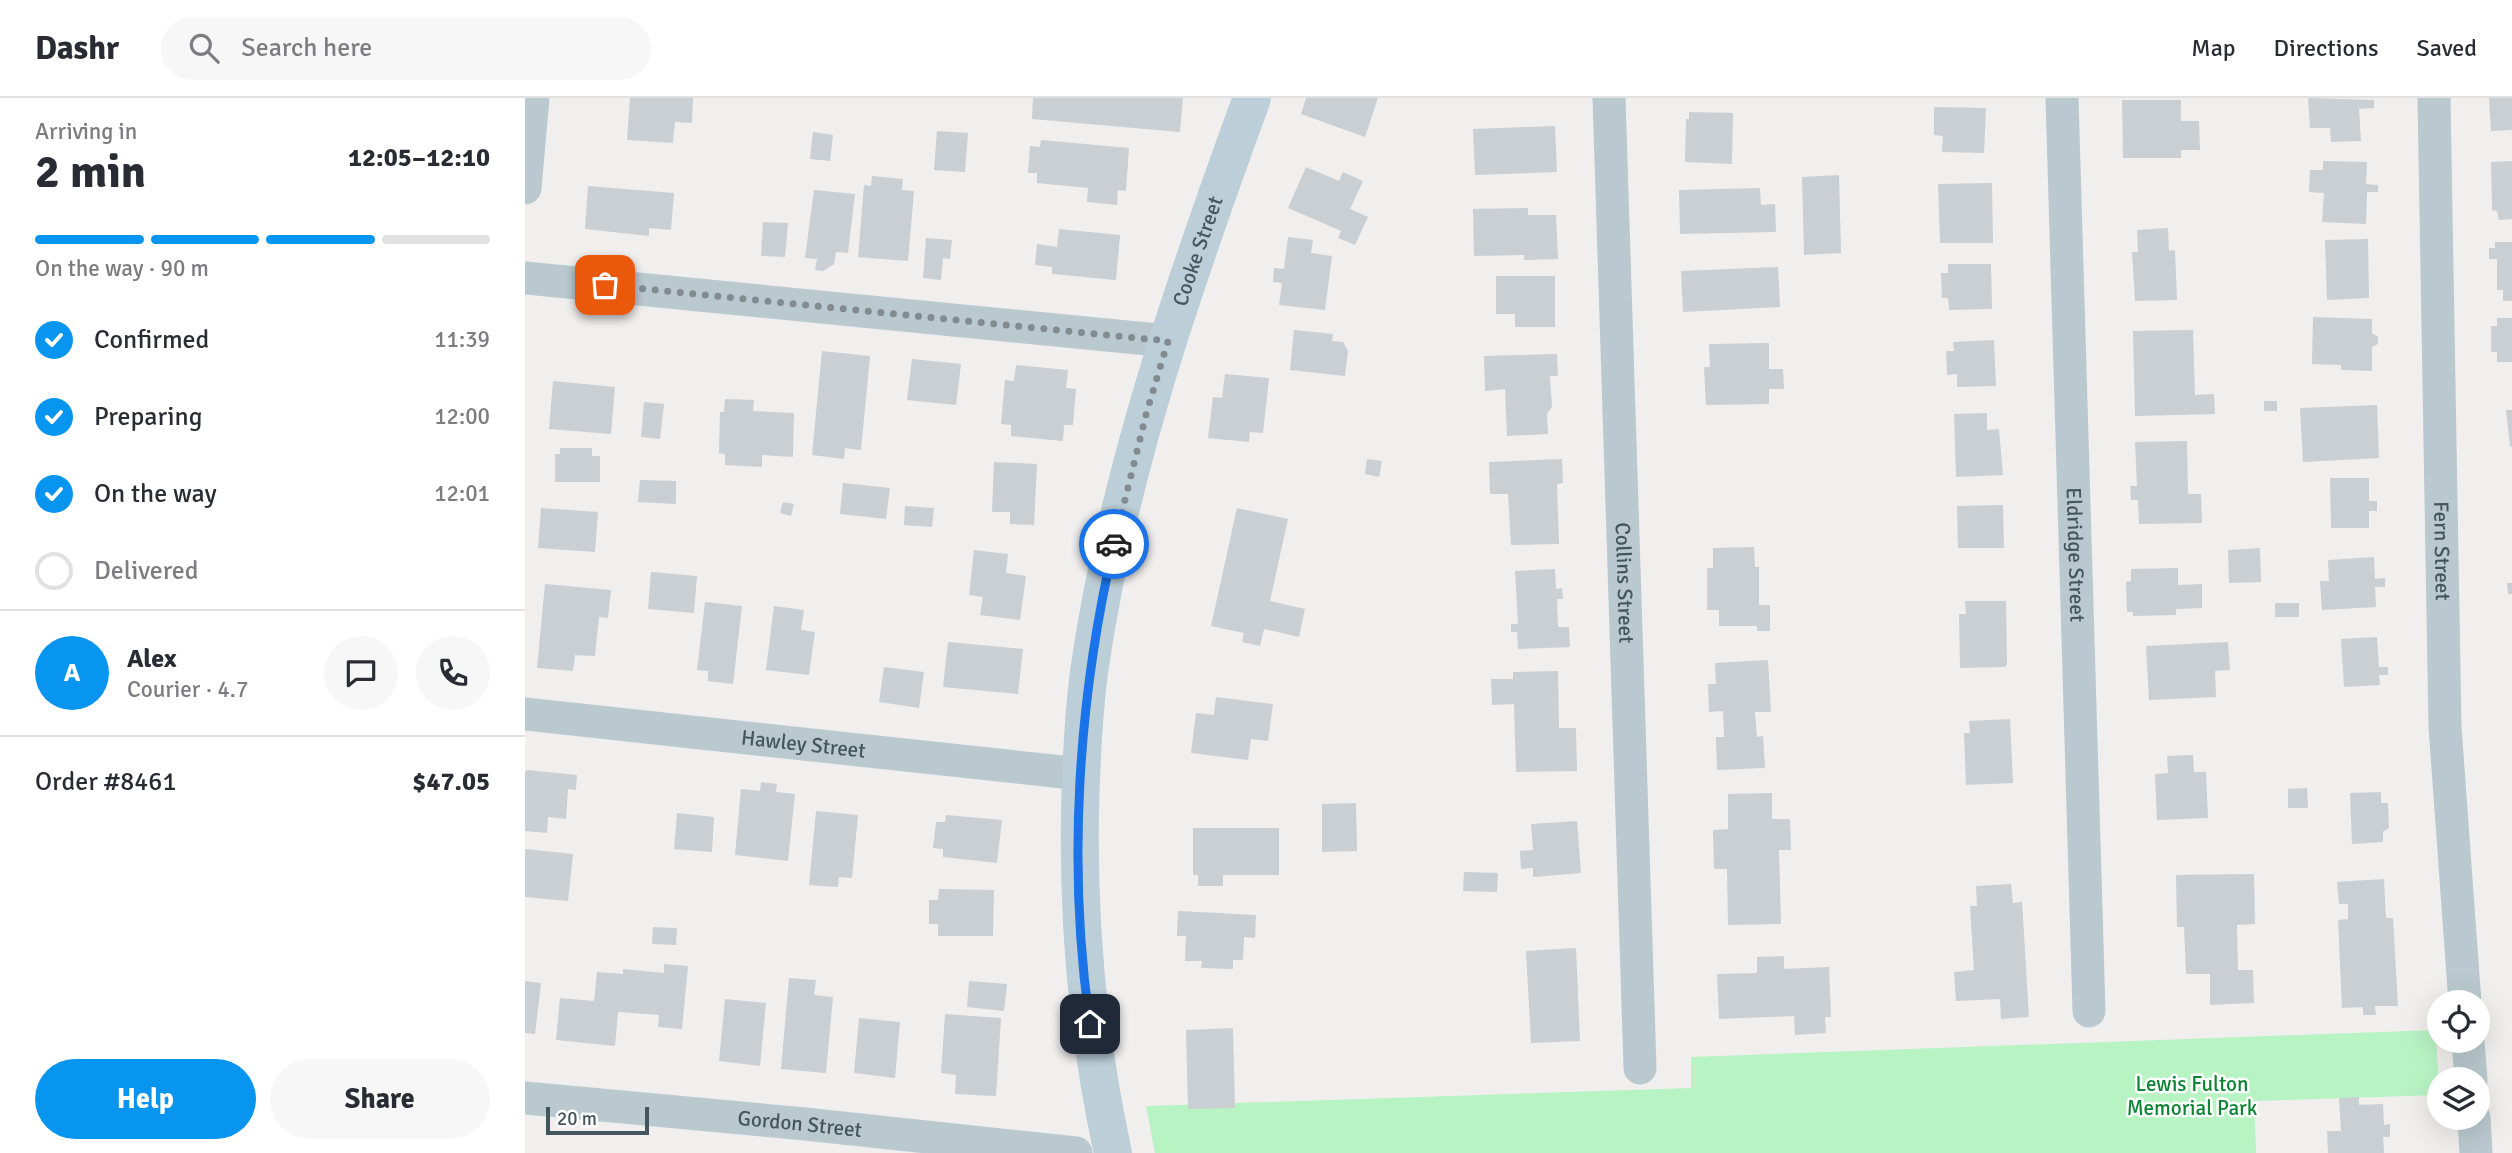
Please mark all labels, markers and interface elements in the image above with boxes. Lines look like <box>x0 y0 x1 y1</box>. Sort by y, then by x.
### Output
search box <box>161 17 651 80</box>
text: Dashr <box>35 28 119 69</box>
icon: search <box>185 29 223 67</box>
text: Search here <box>241 32 372 64</box>
text: Map <box>2191 33 2236 63</box>
text: Directions <box>2274 33 2379 63</box>
text: Saved <box>2417 33 2477 63</box>
text: Arriving in <box>35 117 137 146</box>
text: 12:05–12:10 <box>348 142 490 174</box>
text: 2 min <box>35 144 146 200</box>
street label: Cooke Street <box>1167 193 1229 309</box>
text: On the way · 90 m <box>35 254 209 283</box>
pin <box>575 255 635 315</box>
icon: bag <box>586 266 624 304</box>
icon: check <box>35 321 73 359</box>
text: Confirmed <box>94 324 209 356</box>
text: 11:39 <box>434 325 490 354</box>
icon: check <box>35 398 73 436</box>
text: Preparing <box>94 401 202 433</box>
text: 12:00 <box>434 402 490 431</box>
icon: check <box>35 475 73 513</box>
text: On the way <box>94 478 217 510</box>
text: 12:01 <box>434 479 490 508</box>
street label: Eldridge Street <box>2061 487 2090 623</box>
street label: Fern Street <box>2428 501 2456 601</box>
courier <box>1079 509 1149 579</box>
street label: Collins Street <box>1610 522 1639 644</box>
icon: car <box>1095 525 1133 563</box>
text: Delivered <box>94 555 199 587</box>
button: chat <box>324 636 398 710</box>
button: phone <box>416 636 490 710</box>
text: Alex <box>127 643 177 675</box>
text: A <box>64 657 80 689</box>
text: Courier · 4.7 <box>127 675 248 704</box>
street label: Hawley Street <box>740 724 867 764</box>
text: Order #8461 <box>35 766 176 798</box>
text: $47.05 <box>412 766 490 798</box>
map controls <box>2427 990 2490 1130</box>
button: locate <box>2427 990 2490 1053</box>
pin <box>1060 994 1120 1054</box>
icon: home <box>1071 1005 1109 1043</box>
button: Help <box>35 1059 256 1139</box>
button: Share <box>270 1059 490 1139</box>
button: layers <box>2427 1067 2490 1130</box>
park label: Lewis Fulton Memorial Park <box>2127 1071 2258 1121</box>
scale bar <box>546 1104 649 1136</box>
street label: Gordon Street <box>736 1105 863 1143</box>
text: 20 m <box>557 1107 597 1131</box>

